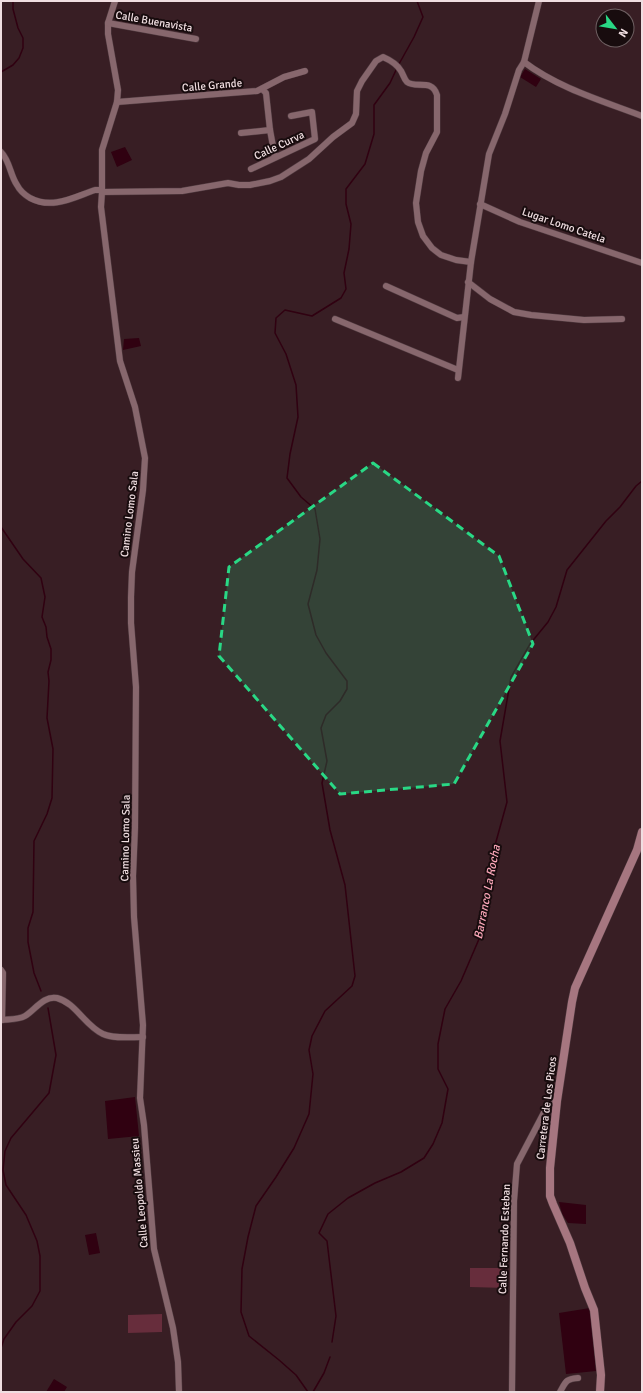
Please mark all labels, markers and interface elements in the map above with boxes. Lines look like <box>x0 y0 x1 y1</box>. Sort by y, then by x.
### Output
street label: Calle Buenavista <box>114 8 194 35</box>
north arrow <box>595 8 635 48</box>
text: N <box>616 26 631 40</box>
street label: Calle Grande <box>181 76 243 95</box>
street label: Calle Curva <box>252 128 307 163</box>
street label: Lugar Lomo Catela <box>520 205 608 246</box>
street label: Camino Lomo Sala <box>118 470 141 558</box>
street label: Camino Lomo Sala <box>118 794 133 881</box>
water label: Barranco La Rocha <box>471 843 504 940</box>
street label: Carretera de Los Picos <box>534 1056 559 1160</box>
street label: Calle Leopoldo Massieu <box>128 1137 151 1248</box>
street label: Calle Fernando Esteban <box>496 1184 513 1294</box>

